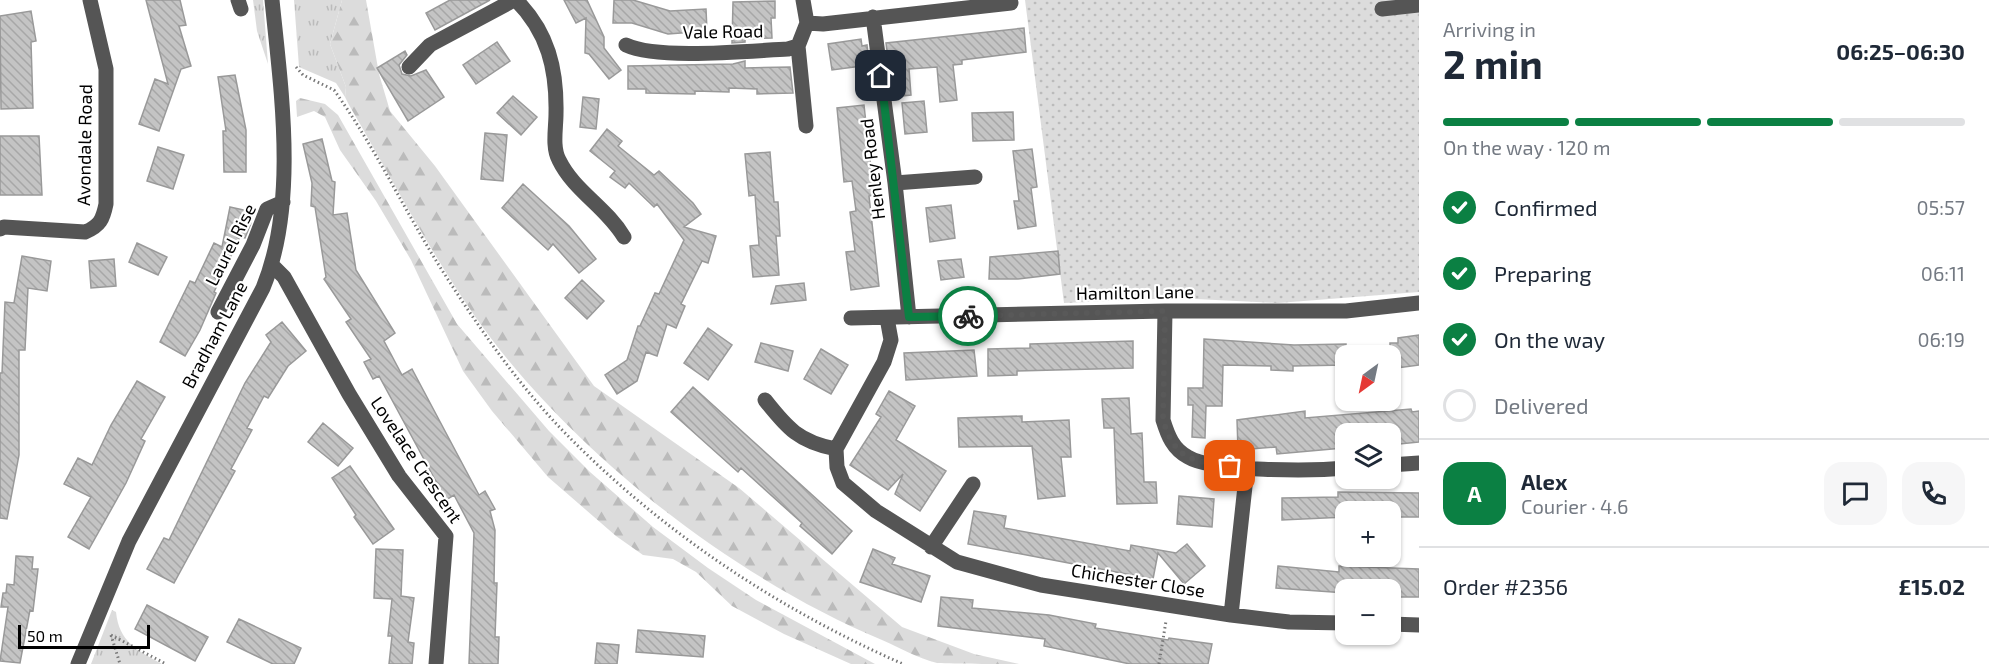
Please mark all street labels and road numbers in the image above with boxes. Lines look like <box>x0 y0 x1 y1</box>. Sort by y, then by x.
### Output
street label: Vale Road <box>682 19 764 43</box>
street label: Avondale Road <box>72 84 96 206</box>
street label: Henley Road <box>855 117 889 221</box>
street label: Laurel Rise <box>200 200 260 289</box>
street label: Bradham Lane <box>177 277 252 392</box>
street label: Hamilton Lane <box>1076 280 1194 304</box>
street label: Lovelace Crescent <box>366 392 467 527</box>
street label: Chichester Close <box>1070 559 1207 601</box>

